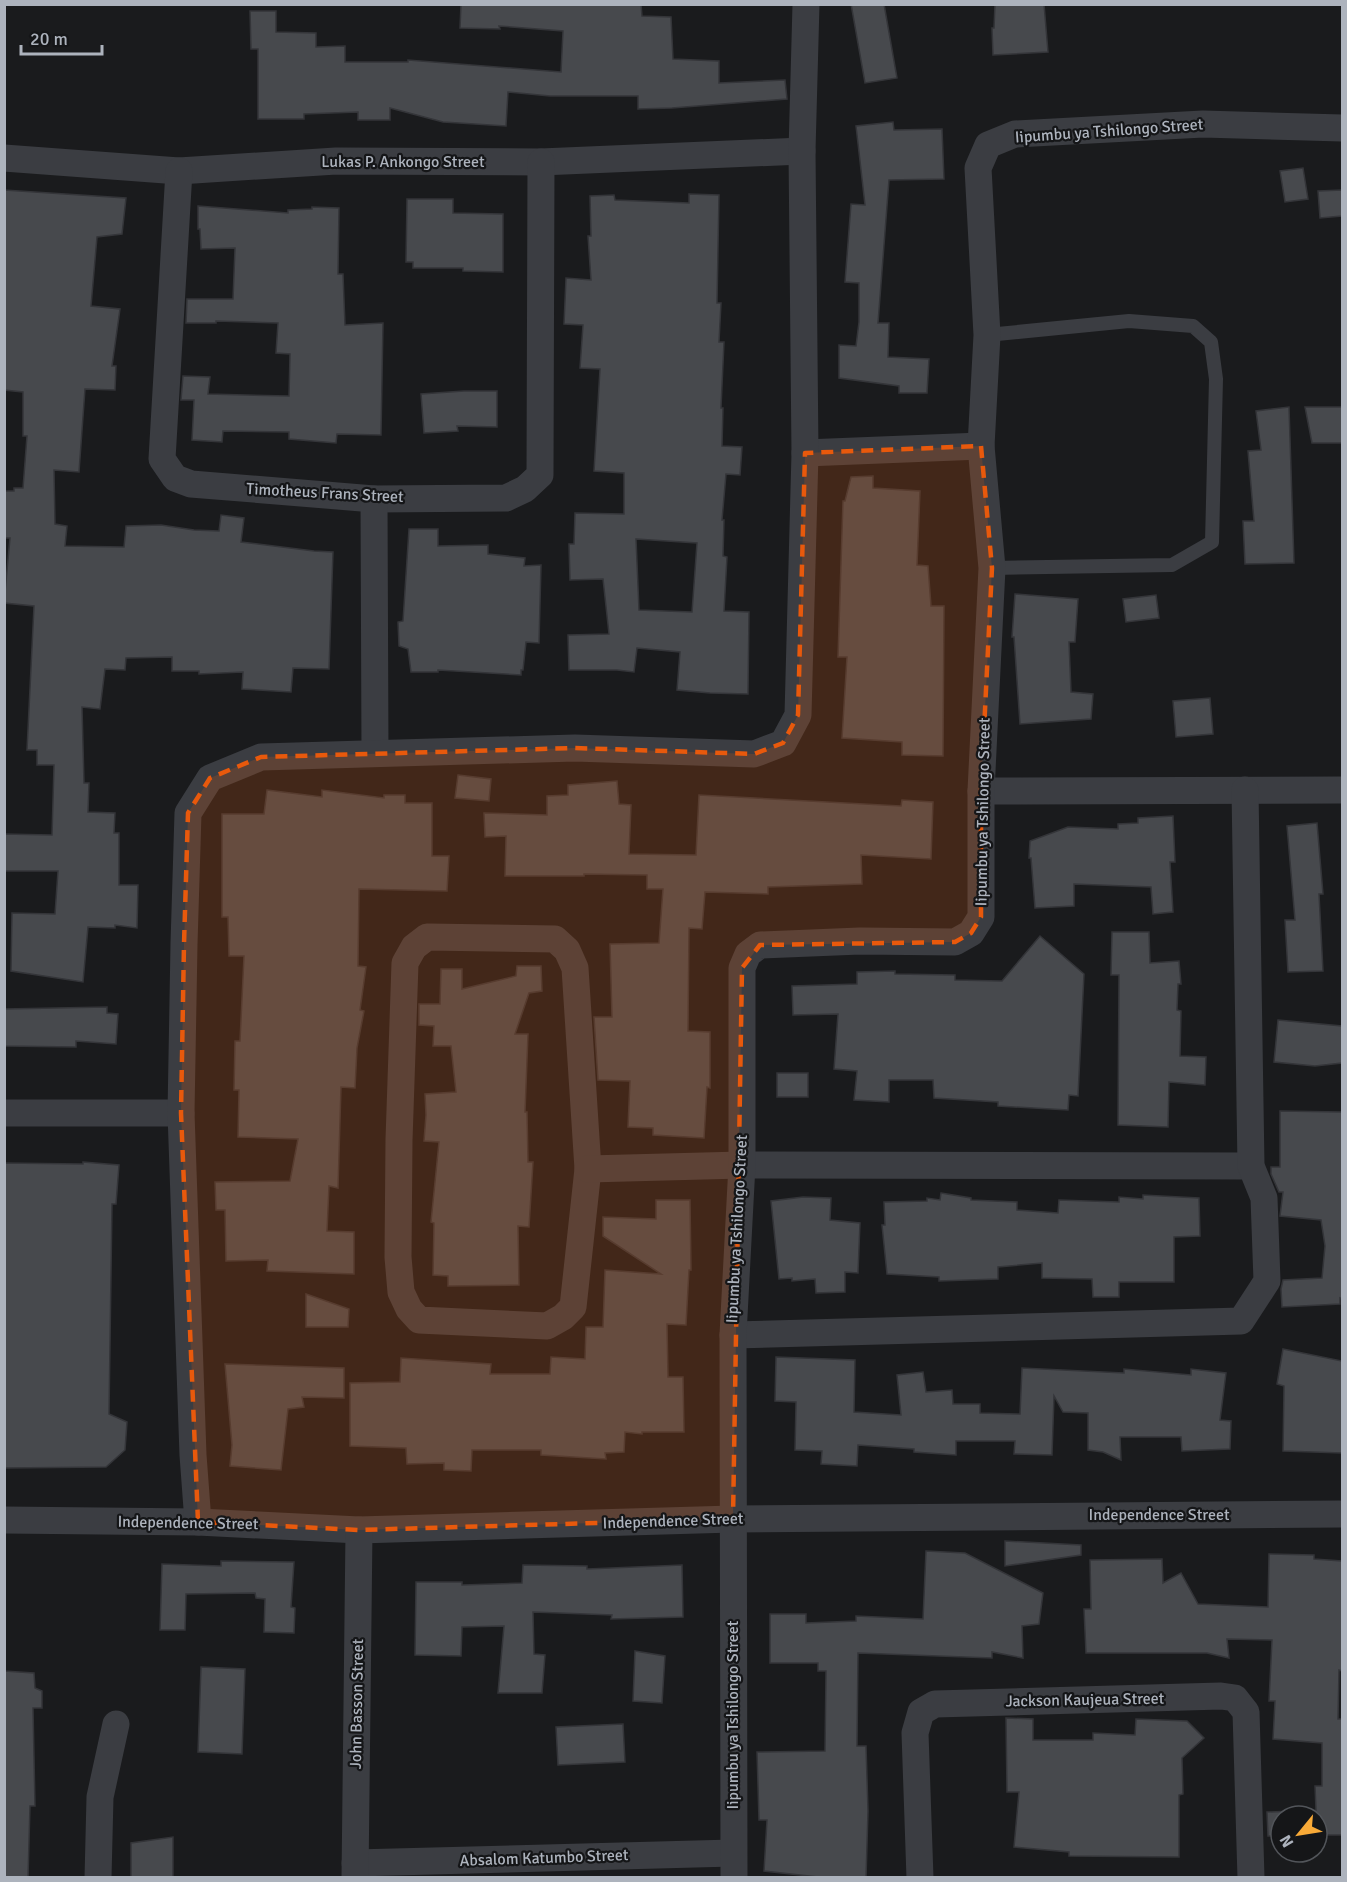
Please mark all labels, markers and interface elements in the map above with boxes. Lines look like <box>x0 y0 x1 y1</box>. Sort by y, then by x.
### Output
scale bar <box>21 18 102 56</box>
text: 20 m <box>30 28 68 50</box>
street label: Iipumbu ya Tshilongo Street <box>1014 114 1204 148</box>
street label: Lukas P. Ankongo Street <box>321 152 485 172</box>
street label: Timotheus Frans Street <box>246 479 405 507</box>
street label: Iipumbu ya Tshilongo Street <box>971 717 995 907</box>
street label: Iipumbu ya Tshilongo Street <box>722 1134 752 1324</box>
street label: Independence Street <box>1088 1505 1230 1525</box>
street label: Independence Street <box>602 1509 744 1533</box>
street label: Independence Street <box>117 1512 259 1534</box>
street label: Iipumbu ya Tshilongo Street <box>723 1620 743 1809</box>
street label: John Basson Street <box>346 1638 368 1769</box>
street label: Jackson Kaujeua Street <box>1005 1689 1165 1711</box>
north arrow <box>1269 1804 1329 1864</box>
text: N <box>1275 1831 1298 1851</box>
street label: Absalom Katumbo Street <box>459 1845 629 1871</box>

